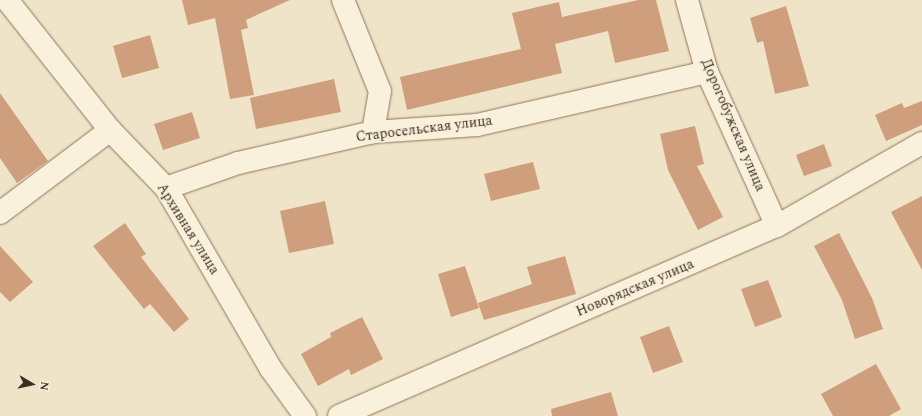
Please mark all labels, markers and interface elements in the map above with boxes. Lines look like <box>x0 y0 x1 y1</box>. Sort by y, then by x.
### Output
street label: Дорогобужская улица <box>698 56 768 194</box>
street label: Старосельская улица <box>355 112 493 146</box>
street label: Архивная улица <box>153 180 223 278</box>
street label: Новорядская улица <box>574 256 696 320</box>
north arrow <box>12 364 52 404</box>
text: N <box>35 380 53 392</box>

